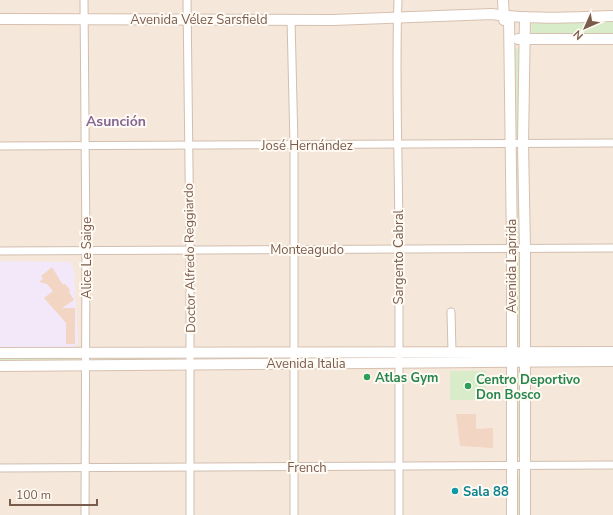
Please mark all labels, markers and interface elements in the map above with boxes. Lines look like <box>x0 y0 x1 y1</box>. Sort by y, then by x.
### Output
north arrow <box>565 8 605 48</box>
street label: Avenida Vélez Sarsfield <box>130 11 268 29</box>
text: N <box>570 27 586 43</box>
district label: Asunción <box>86 112 146 131</box>
street label: José Hernández <box>260 137 353 155</box>
street label: Doctor Alfredo Reggiardo <box>180 183 200 333</box>
street label: Sargento Cabral <box>390 209 408 304</box>
street label: Alice Le Saige <box>78 217 96 299</box>
street label: Avenida Laprida <box>503 219 521 313</box>
street label: Monteagudo <box>270 241 344 259</box>
street label: Avenida Italia <box>266 355 346 373</box>
place label: Atlas Gym <box>375 369 438 387</box>
place label: Centro Deportivo Don Bosco <box>476 371 580 404</box>
marker: Atlas Gym <box>362 372 372 382</box>
marker: Centro Deportivo Don Bosco <box>463 381 473 391</box>
street label: French <box>287 459 327 477</box>
scale bar <box>10 481 97 507</box>
place label: Sala 88 <box>463 483 509 501</box>
marker: Sala 88 <box>450 486 460 496</box>
text: 100 m <box>16 487 51 503</box>

